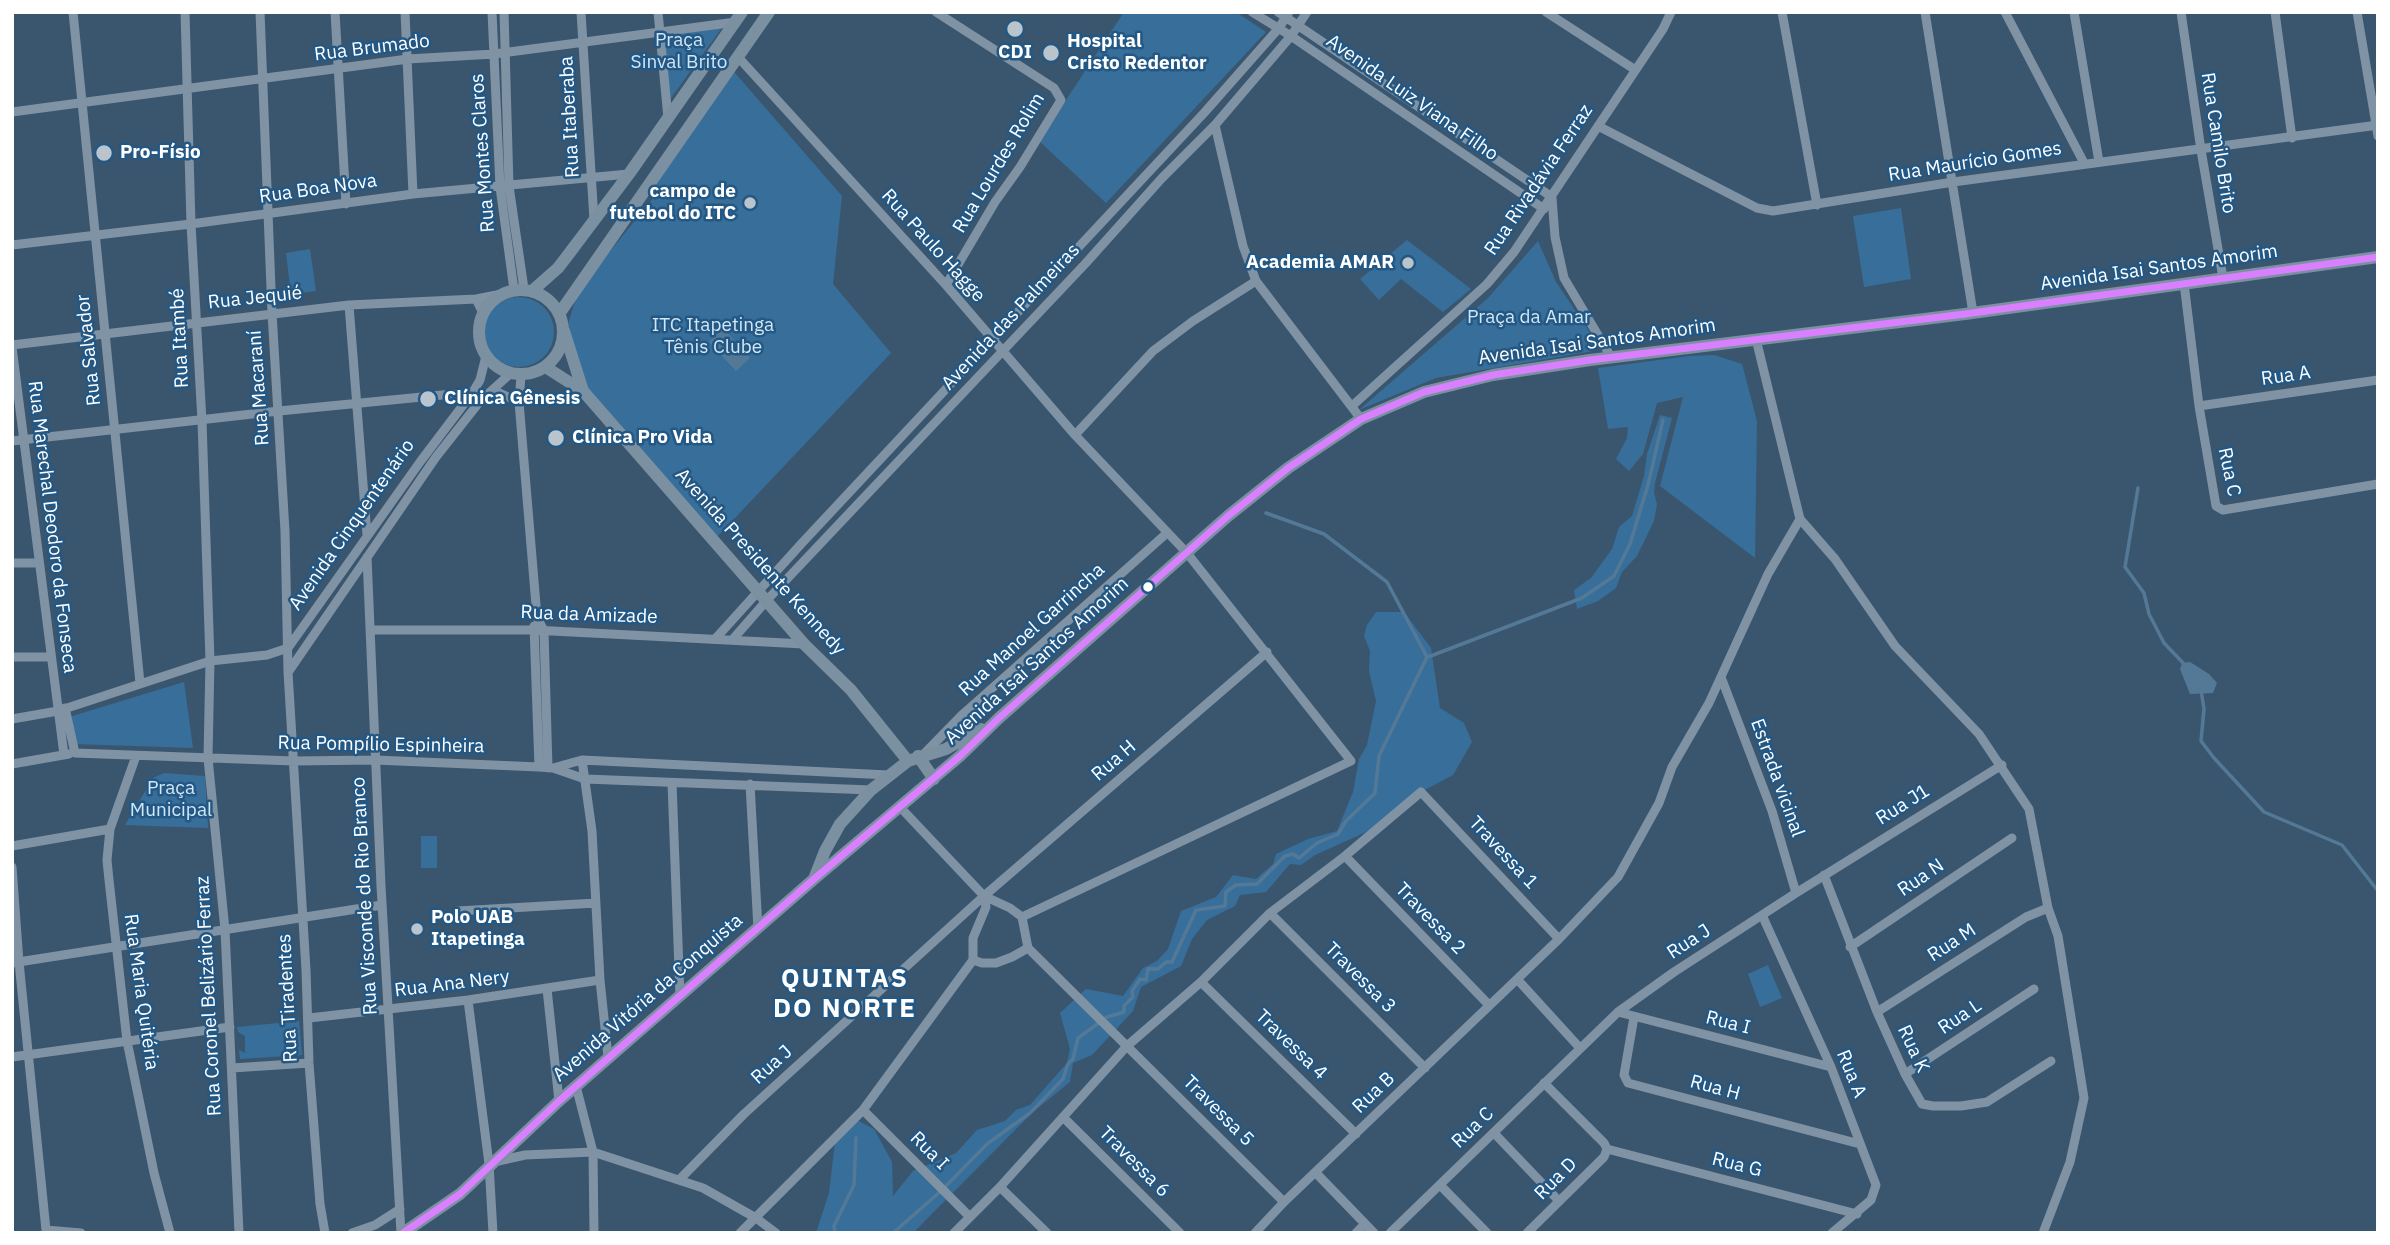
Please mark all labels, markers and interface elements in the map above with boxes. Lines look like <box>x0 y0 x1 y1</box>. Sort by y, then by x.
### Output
marker: CDI <box>1005 19 1025 39</box>
street label: Rua Brumado <box>313 30 431 66</box>
park label: Praça Sinval Brito <box>631 30 727 74</box>
street label: Avenida Luiz Viana Filho <box>1322 30 1502 166</box>
place label: Hospital Cristo Redentor <box>1067 31 1207 75</box>
place label: CDI <box>998 42 1032 64</box>
marker: Hospital Cristo Redentor <box>1041 43 1061 63</box>
street label: Rua Itaberaba <box>555 56 585 178</box>
street label: Rua Camilo Brito <box>2196 71 2240 215</box>
street label: Rua Montes Claros <box>466 73 500 233</box>
street label: Rua Lourdes Rolim <box>948 89 1050 237</box>
street label: Rua Rivadávia Ferraz <box>1480 100 1598 260</box>
street label: Rua Maurício Gomes <box>1887 137 2063 187</box>
place label: Pro-Físio <box>120 142 201 164</box>
marker: Pro-Físio <box>94 143 114 163</box>
street label: Rua Boa Nova <box>258 169 378 209</box>
place label: campo de futebol do ITC <box>610 181 736 225</box>
street label: Rua Paulo Hagge <box>876 185 990 307</box>
marker: campo de futebol do ITC <box>742 195 758 211</box>
street label: Avenida das Palmeiras <box>937 239 1085 395</box>
street label: Avenida Isai Santos Amorim <box>2039 240 2279 296</box>
place label: Academia AMAR <box>1246 252 1394 274</box>
marker: Academia AMAR <box>1400 255 1416 271</box>
street label: Rua Jequié <box>207 282 303 314</box>
street label: Rua Itambé <box>166 287 194 389</box>
street label: Rua Salvador <box>72 293 106 407</box>
park label: Praça da Amar <box>1467 307 1591 329</box>
street label: Avenida Isai Santos Amorim <box>1477 314 1717 370</box>
park label: ITC Itapetinga Tênis Clube <box>652 315 774 359</box>
street label: Rua Macaraní <box>244 330 274 446</box>
street label: Rua A <box>2260 361 2312 391</box>
street label: Rua Marechal Deodoro da Fonseca <box>23 379 81 675</box>
place label: Clínica Gênesis <box>444 388 580 410</box>
marker: Clínica Gênesis <box>418 389 438 409</box>
place label: Clínica Pro Vida <box>572 427 713 449</box>
marker: Clínica Pro Vida <box>546 428 566 448</box>
street label: Avenida Cinquentenário <box>284 435 420 615</box>
street label: Rua C <box>2213 445 2245 499</box>
street label: Avenida Presidente Kennedy <box>670 464 850 660</box>
street label: Rua Manoel Garrincha <box>955 559 1109 701</box>
street label: Avenida Isai Santos Amorim <box>940 572 1134 750</box>
unlabelled marker <box>1141 580 1155 594</box>
street label: Rua da Amizade <box>520 601 658 629</box>
street label: Estrada vicinal <box>1745 716 1809 840</box>
street label: Rua Pompílio Espinheira <box>277 732 485 758</box>
street label: Rua H <box>1087 736 1141 786</box>
street label: Rua Visconde do Rio Branco <box>347 776 383 1016</box>
park label: Praça Municipal <box>130 778 212 822</box>
street label: Rua J1 <box>1872 780 1934 830</box>
street label: Travessa 1 <box>1464 812 1542 894</box>
street label: Rua N <box>1893 854 1949 902</box>
street label: Rua Coronel Belizário Ferraz <box>191 875 227 1117</box>
street label: Travessa 2 <box>1390 878 1470 960</box>
place label: Polo UAB Itapetinga <box>431 907 525 951</box>
street label: Avenida Vitória da Conquista <box>548 909 748 1087</box>
street label: Rua Maria Quitéria <box>119 912 163 1072</box>
street label: Rua M <box>1924 919 1980 967</box>
street label: Rua J <box>1663 920 1715 964</box>
marker: Polo UAB Itapetinga <box>409 921 425 937</box>
street label: Rua Tiradentes <box>273 933 303 1063</box>
street label: Travessa 3 <box>1320 938 1400 1018</box>
district label: QUINTAS DO NORTE <box>774 963 916 1024</box>
street label: Rua Ana Nery <box>393 966 511 1002</box>
street label: Rua L <box>1934 994 1986 1040</box>
street label: Travessa 4 <box>1250 1005 1332 1085</box>
street label: Rua I <box>1703 1006 1753 1040</box>
street label: Rua K <box>1892 1022 1934 1076</box>
street label: Rua J <box>747 1041 797 1089</box>
street label: Rua A <box>1831 1047 1871 1101</box>
street label: Rua B <box>1348 1067 1400 1119</box>
street label: Rua H <box>1687 1070 1743 1106</box>
street label: Travessa 5 <box>1178 1071 1258 1151</box>
street label: Rua C <box>1447 1103 1499 1153</box>
street label: Travessa 6 <box>1094 1122 1174 1202</box>
street label: Rua I <box>905 1127 953 1175</box>
street label: Rua G <box>1710 1148 1764 1182</box>
street label: Rua D <box>1530 1153 1582 1205</box>

